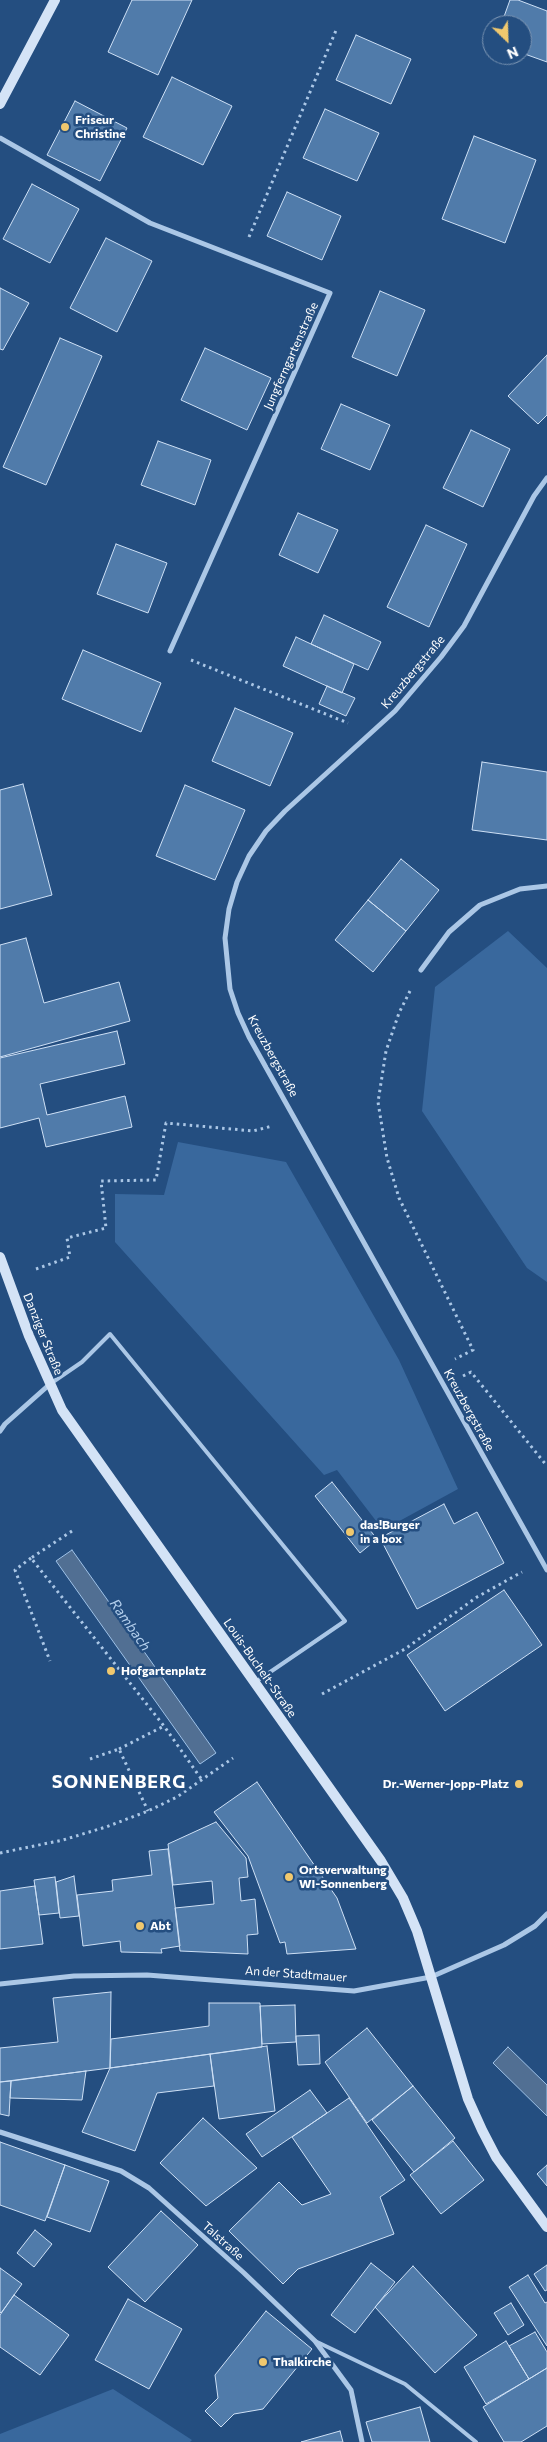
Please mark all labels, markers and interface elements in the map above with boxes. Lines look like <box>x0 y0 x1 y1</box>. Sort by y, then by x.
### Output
north arrow <box>482 15 532 65</box>
text: N <box>505 43 521 63</box>
place label: Friseur Christine <box>75 113 126 141</box>
marker: Friseur Christine <box>59 121 71 133</box>
street label: Jungferngartenstraße <box>261 300 321 412</box>
street label: Kreuzbergstraße <box>378 632 448 712</box>
street label: Kreuzbergstraße <box>245 1013 301 1099</box>
street label: Danziger Straße <box>20 1291 66 1377</box>
street label: Kreuzbergstraße <box>441 1367 497 1453</box>
place label: das!Burger in a box <box>360 1518 420 1546</box>
marker: das!Burger in a box <box>344 1526 356 1538</box>
water label: Rambach <box>106 1596 154 1654</box>
street label: Louis-Buchelt-Straße <box>220 1616 300 1720</box>
place label: Hofgartenplatz <box>121 1664 206 1678</box>
marker: Hofgartenplatz <box>105 1665 117 1677</box>
district label: SONNENBERG <box>50 1771 188 1793</box>
place label: Dr.-Werner-Jopp-Platz <box>383 1777 509 1791</box>
marker: Dr.-Werner-Jopp-Platz <box>513 1778 525 1790</box>
place label: Ortsverwaltung WI-Sonnenberg <box>299 1863 387 1891</box>
marker: Ortsverwaltung WI-Sonnenberg <box>283 1871 295 1883</box>
place label: Abt <box>150 1919 171 1933</box>
marker: Abt <box>134 1920 146 1932</box>
street label: An der Stadtmauer <box>244 1963 348 1985</box>
street label: Talstraße <box>199 2219 247 2263</box>
place label: Thalkirche <box>273 2355 331 2369</box>
marker: Thalkirche <box>257 2356 269 2368</box>

